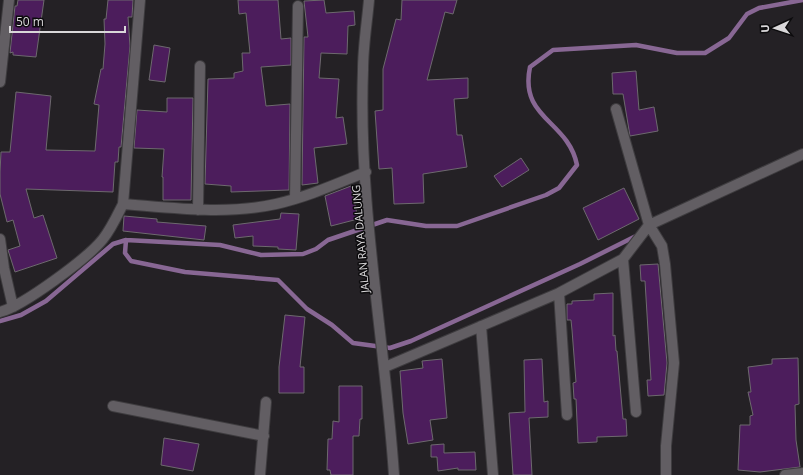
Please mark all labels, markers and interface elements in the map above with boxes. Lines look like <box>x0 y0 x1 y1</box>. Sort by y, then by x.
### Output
scale bar <box>10 8 125 34</box>
north arrow <box>755 8 795 48</box>
text: 50 m <box>16 13 44 30</box>
text: U <box>757 24 772 33</box>
street label: JALAN RAYA DALUNG <box>348 184 372 295</box>

